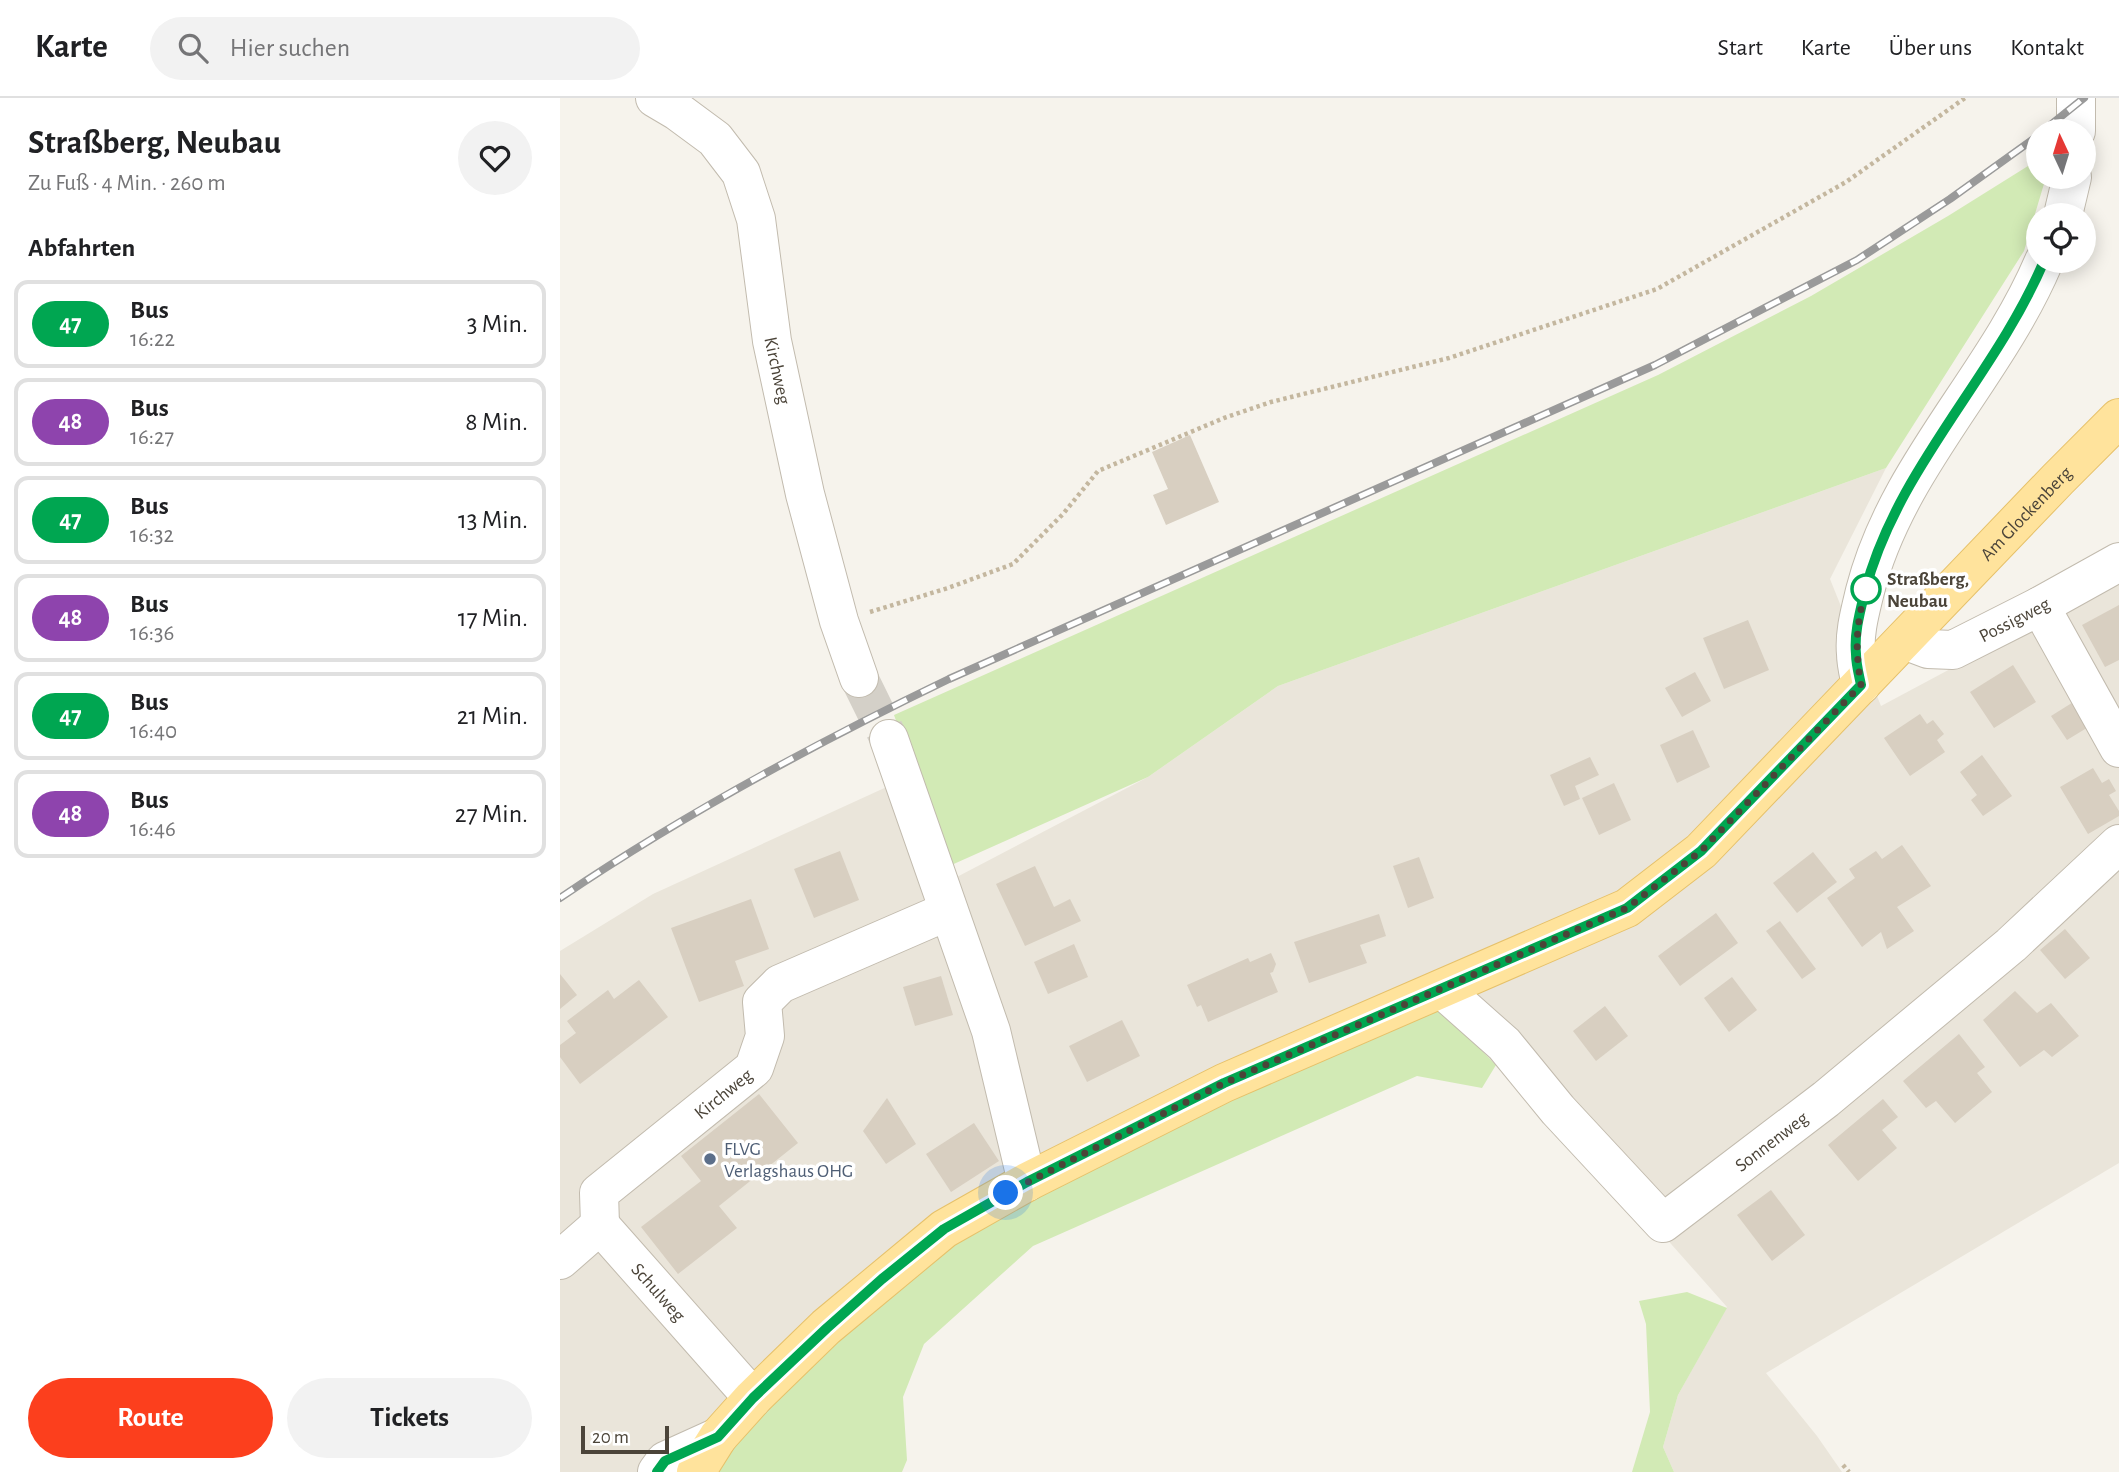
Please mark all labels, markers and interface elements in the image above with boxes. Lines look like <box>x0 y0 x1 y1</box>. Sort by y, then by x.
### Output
search box <box>150 17 640 80</box>
icon: search <box>174 29 212 67</box>
text: Karte <box>35 31 108 64</box>
text: Hier suchen <box>230 35 350 61</box>
text: Start <box>1718 36 1763 60</box>
text: Karte <box>1801 36 1851 60</box>
text: Über uns <box>1889 36 1972 60</box>
text: Kontakt <box>2010 36 2084 60</box>
north arrow <box>2026 119 2096 189</box>
map controls <box>2026 119 2096 273</box>
button: heart <box>458 121 532 195</box>
text: Straßberg, Neubau <box>28 127 281 160</box>
text: Zu Fuß · 4 Min. · 260 m <box>28 172 226 195</box>
button: locate <box>2026 203 2096 273</box>
text: Abfahrten <box>28 235 135 261</box>
text: Bus <box>130 297 169 323</box>
text: 3 Min. <box>467 311 528 337</box>
text: 47 <box>59 312 82 336</box>
text: 16:22 <box>130 328 175 351</box>
street label: Kirchweg <box>760 335 794 407</box>
text: Bus <box>130 395 169 421</box>
text: 8 Min. <box>465 409 528 435</box>
text: 48 <box>59 410 82 434</box>
text: 16:27 <box>130 426 174 449</box>
street label: Am Glockenberg <box>1977 463 2076 565</box>
text: Bus <box>130 493 169 519</box>
text: 13 Min. <box>458 507 528 533</box>
text: 47 <box>59 508 82 532</box>
text: 16:32 <box>130 524 174 547</box>
place label: Straßberg, Neubau <box>1887 570 1969 611</box>
marker: Straßberg, Neubau <box>1851 574 1881 604</box>
text: Bus <box>130 591 169 617</box>
street label: Possigweg <box>1976 594 2054 646</box>
text: 17 Min. <box>458 605 528 631</box>
text: 48 <box>59 606 82 630</box>
text: 16:36 <box>130 622 174 645</box>
text: Bus <box>130 689 169 715</box>
text: 21 Min. <box>457 703 528 729</box>
text: 47 <box>59 704 82 728</box>
text: 16:40 <box>130 720 177 743</box>
text: Bus <box>130 787 169 813</box>
text: 27 Min. <box>455 801 528 827</box>
text: 48 <box>59 802 82 826</box>
text: 16:46 <box>130 818 176 841</box>
street label: Kirchweg <box>691 1065 757 1123</box>
street label: Sonnenweg <box>1732 1108 1812 1176</box>
place label: FLVG Verlagshaus OHG <box>724 1140 853 1181</box>
marker: FLVG Verlagshaus OHG <box>702 1151 718 1167</box>
your location <box>988 1175 1023 1210</box>
street label: Schulweg <box>627 1260 689 1326</box>
button: Route <box>28 1378 273 1458</box>
button: Tickets <box>287 1378 532 1458</box>
scale bar <box>581 1423 668 1455</box>
text: 20 m <box>592 1428 629 1447</box>

